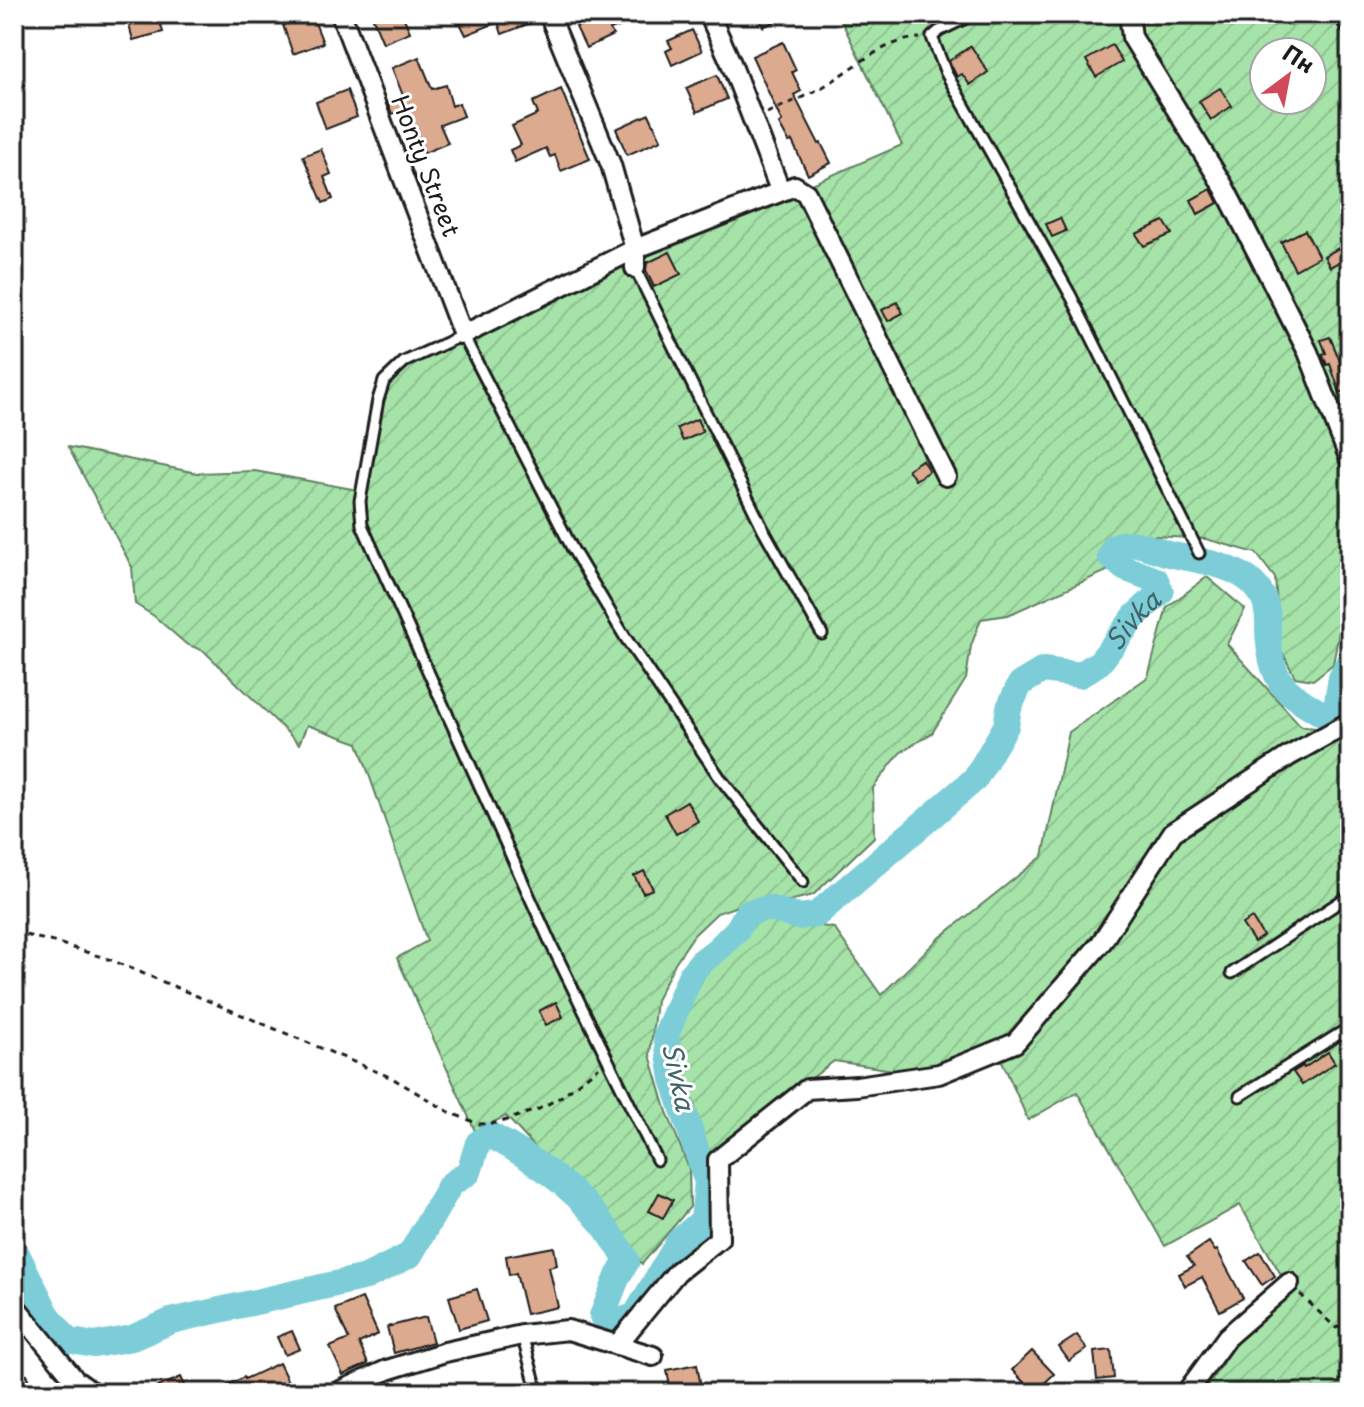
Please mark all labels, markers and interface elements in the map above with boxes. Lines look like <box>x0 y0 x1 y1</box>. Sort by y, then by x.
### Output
text: Пн <box>1277 35 1322 80</box>
north arrow <box>1248 36 1328 116</box>
street label: Honty Street <box>383 89 470 242</box>
water label: Sivka <box>1095 580 1169 658</box>
water label: Sivka <box>653 1039 706 1115</box>

